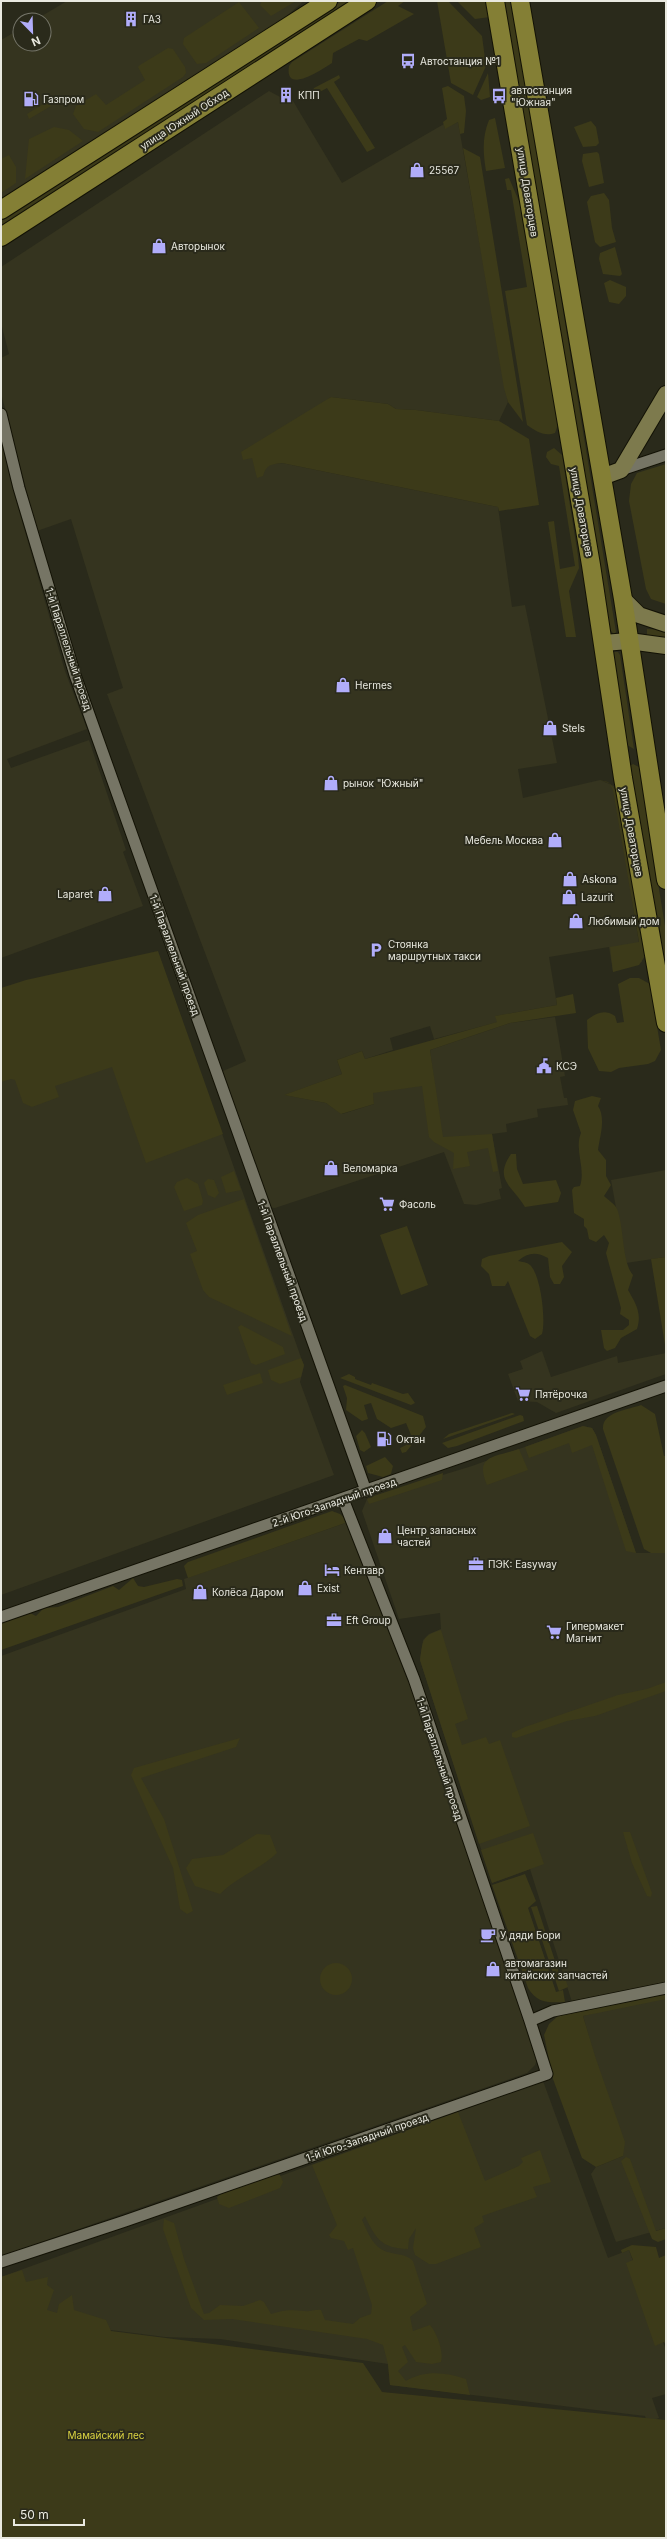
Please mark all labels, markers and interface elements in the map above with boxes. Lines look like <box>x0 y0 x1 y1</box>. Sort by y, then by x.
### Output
building icon: ГАЗ <box>122 10 140 28</box>
north arrow <box>12 12 52 52</box>
place label: ГАЗ <box>143 13 161 25</box>
text: N <box>29 33 43 49</box>
bus stop icon: Автостанция №1 <box>399 52 417 70</box>
place label: Автостанция №1 <box>420 55 500 67</box>
place label: автостанция "Южная" <box>511 84 572 108</box>
street label: улица Южный Обход <box>138 86 230 152</box>
building icon: КПП <box>277 86 295 104</box>
bus stop icon: автостанция "Южная" <box>490 87 508 105</box>
place label: КПП <box>298 89 320 101</box>
fuel station icon: Газпром <box>22 90 40 108</box>
place label: Газпром <box>43 93 84 105</box>
street label: улица Доваторцев <box>515 146 541 238</box>
shop icon: 25567 <box>408 161 426 179</box>
place label: 25567 <box>429 164 459 176</box>
shop icon: Авторынок <box>150 237 168 255</box>
place label: Авторынок <box>171 240 225 252</box>
street label: улица Доваторцев <box>568 466 596 558</box>
street label: 1-й Параллельный проезд <box>44 586 94 712</box>
shop icon: Hermes <box>334 676 352 694</box>
place label: Hermes <box>355 679 392 691</box>
shop icon: Stels <box>541 719 559 737</box>
place label: Stels <box>562 722 585 734</box>
shop icon: рынок "Южный" <box>322 774 340 792</box>
place label: рынок "Южный" <box>343 777 423 789</box>
street label: улица Доваторцев <box>618 786 646 878</box>
shop icon: Мебель Москва <box>546 831 564 849</box>
place label: Мебель Москва <box>465 834 543 846</box>
shop icon: Askona <box>561 870 579 888</box>
place label: Askona <box>582 873 617 885</box>
shop icon: Laparet <box>96 885 114 903</box>
place label: Laparet <box>57 888 94 900</box>
shop icon: Lazurit <box>560 888 578 906</box>
place label: Lazurit <box>581 891 614 903</box>
street label: 1-й Параллельный проезд <box>147 893 203 1017</box>
shop icon: Любимый дом <box>567 912 585 930</box>
place label: Любимый дом <box>588 915 660 927</box>
place label: Стоянка маршрутных такси <box>388 938 481 962</box>
parking icon: Стоянка маршрутных такси <box>367 941 385 959</box>
public building icon: КСЭ <box>535 1057 553 1075</box>
place label: КСЭ <box>556 1060 577 1072</box>
shop icon: Веломарка <box>322 1159 340 1177</box>
place label: Веломарка <box>343 1162 398 1174</box>
supermarket icon: Фасоль <box>378 1195 396 1213</box>
place label: Фасоль <box>399 1198 436 1210</box>
street label: 1-й Параллельный проезд <box>255 1199 311 1323</box>
supermarket icon: Пятёрочка <box>514 1385 532 1403</box>
place label: Пятёрочка <box>535 1388 587 1400</box>
fuel station icon: Октан <box>375 1430 393 1448</box>
place label: Октан <box>396 1433 425 1445</box>
street label: 2-й Юго-Западный проезд <box>270 1475 398 1529</box>
place label: Центр запасных частей <box>397 1524 477 1548</box>
shop icon: Центр запасных частей <box>376 1527 394 1545</box>
office icon: ПЭК: Easyway <box>467 1555 485 1573</box>
place label: ПЭК: Easyway <box>488 1558 557 1570</box>
hotel icon: Кентавр <box>323 1561 341 1579</box>
place label: Кентавр <box>344 1564 384 1576</box>
shop icon: Exist <box>296 1579 314 1597</box>
place label: Exist <box>317 1582 340 1594</box>
shop icon: Колёса Даром <box>191 1583 209 1601</box>
place label: Колёса Даром <box>212 1586 284 1598</box>
office icon: Eft Group <box>325 1611 343 1629</box>
place label: Eft Group <box>346 1614 391 1626</box>
place label: Гипермакет Магнит <box>566 1620 624 1644</box>
supermarket icon: Гипермакет Магнит <box>545 1623 563 1641</box>
street label: 1-й Параллельный проезд <box>415 1696 465 1822</box>
cafe icon: У дяди Бори <box>479 1926 497 1944</box>
place label: У дяди Бори <box>500 1929 561 1941</box>
place label: автомагазин китайских запчастей <box>505 1957 608 1981</box>
shop icon: автомагазин китайских запчастей <box>484 1960 502 1978</box>
street label: 1-й Юго-Западный проезд <box>304 2110 430 2164</box>
park label: Мамайский лес <box>68 2429 145 2441</box>
scale bar <box>14 2501 84 2527</box>
text: 50 m <box>20 2507 49 2522</box>

